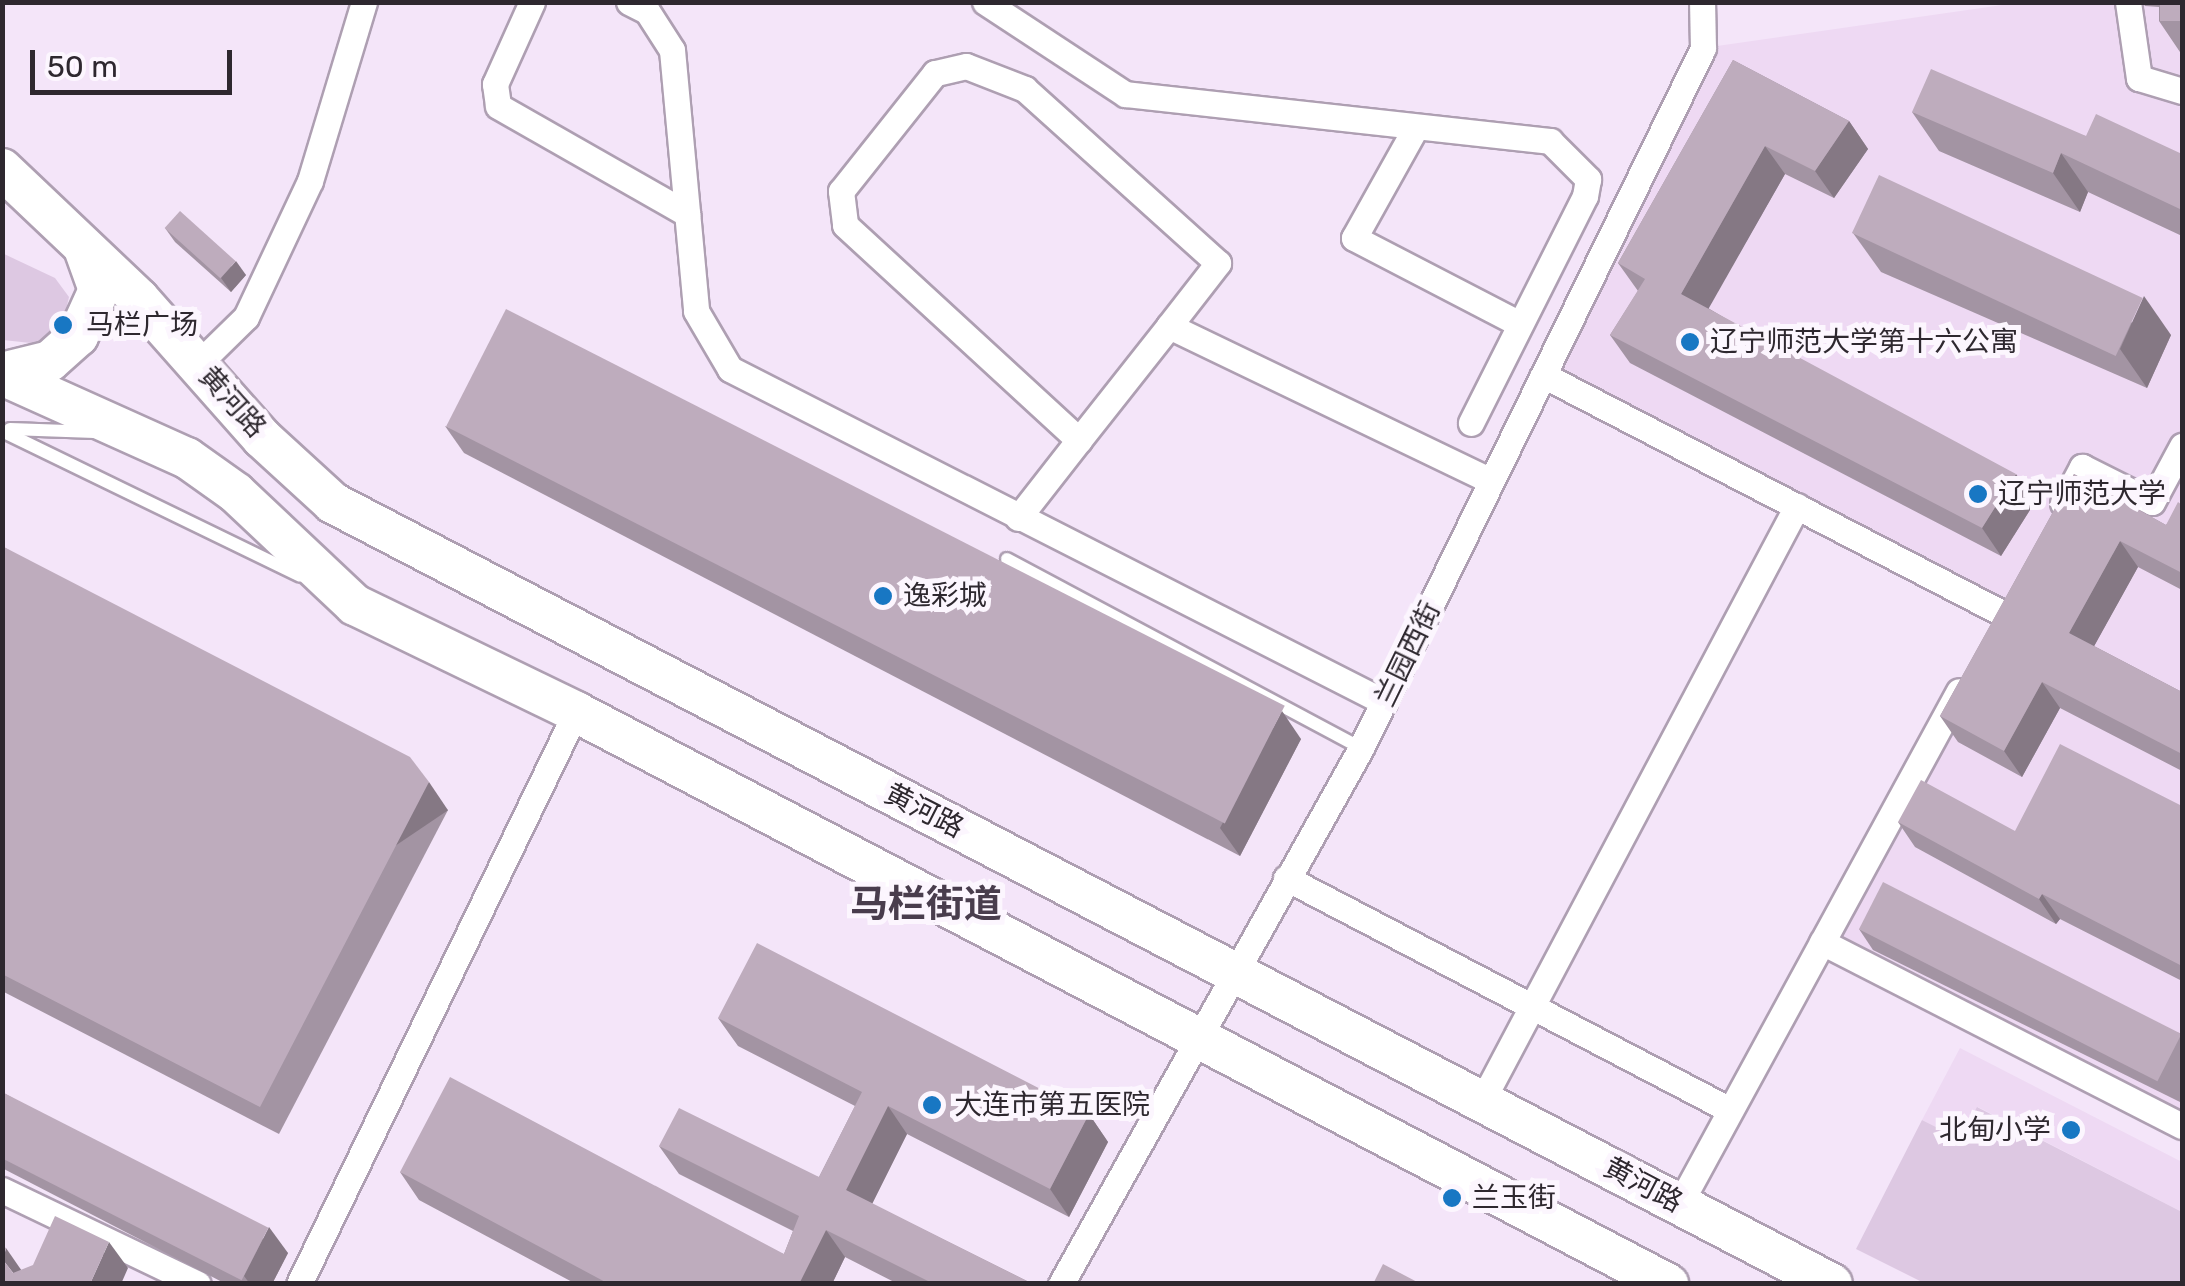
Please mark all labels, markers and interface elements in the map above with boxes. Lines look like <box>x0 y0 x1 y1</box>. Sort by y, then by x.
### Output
scale bar <box>35 30 238 92</box>
text: 50 m <box>47 49 118 85</box>
place label: 马栏广场 <box>86 308 198 342</box>
marker: 马栏广场 <box>50 312 76 338</box>
place label: 辽宁师范大学第十六公寓 <box>1710 325 2018 359</box>
marker: 辽宁师范大学第十六公寓 <box>1679 331 1701 353</box>
street label: 黄河路 <box>191 360 273 444</box>
place label: 辽宁师范大学 <box>1998 477 2166 511</box>
marker: 辽宁师范大学 <box>1967 483 1989 505</box>
place label: 逸彩城 <box>903 579 987 613</box>
marker: 逸彩城 <box>872 585 894 607</box>
street label: 兰园西街 <box>1368 596 1448 712</box>
street label: 黄河路 <box>879 777 969 845</box>
district label: 马栏街道 <box>850 882 1002 928</box>
place label: 大连市第五医院 <box>954 1088 1150 1122</box>
marker: 大连市第五医院 <box>919 1092 945 1118</box>
place label: 北甸小学 <box>1939 1113 2051 1147</box>
marker: 北甸小学 <box>2060 1119 2082 1141</box>
street label: 黄河路 <box>1598 1150 1688 1220</box>
place label: 兰玉街 <box>1472 1181 1556 1215</box>
marker: 兰玉街 <box>1441 1187 1463 1209</box>

